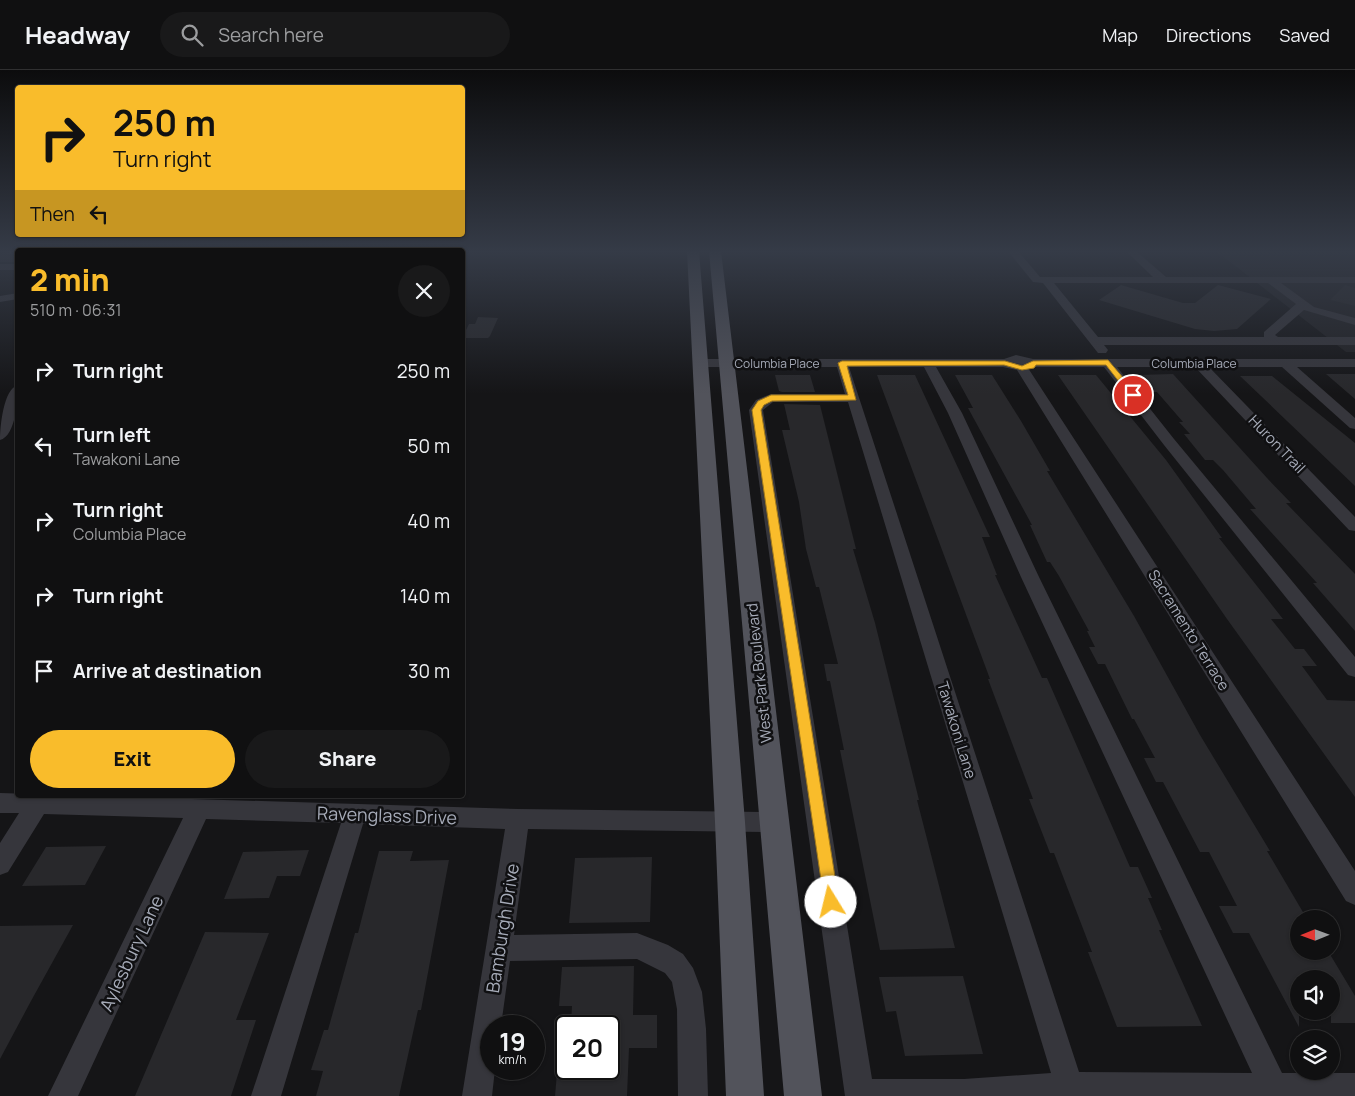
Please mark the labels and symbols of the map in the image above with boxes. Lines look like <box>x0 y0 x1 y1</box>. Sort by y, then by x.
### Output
street label: Columbia Place <box>735 355 819 372</box>
street label: Columbia Place <box>1152 355 1236 372</box>
pin <box>1112 374 1154 416</box>
street label: Huron Trail <box>1244 410 1310 478</box>
street label: Sacramento Terrace <box>1143 565 1235 695</box>
street label: West Park Boulevard <box>741 602 777 744</box>
street label: Tawakoni Lane <box>932 679 982 781</box>
street label: Ravenglass Drive <box>317 801 457 829</box>
street label: Bamburgh Drive <box>480 862 524 994</box>
position arrow <box>804 875 856 927</box>
street label: Aylesbury Lane <box>94 891 168 1015</box>
north arrow <box>1290 910 1340 960</box>
speed limit sign: 20 <box>555 1015 620 1080</box>

